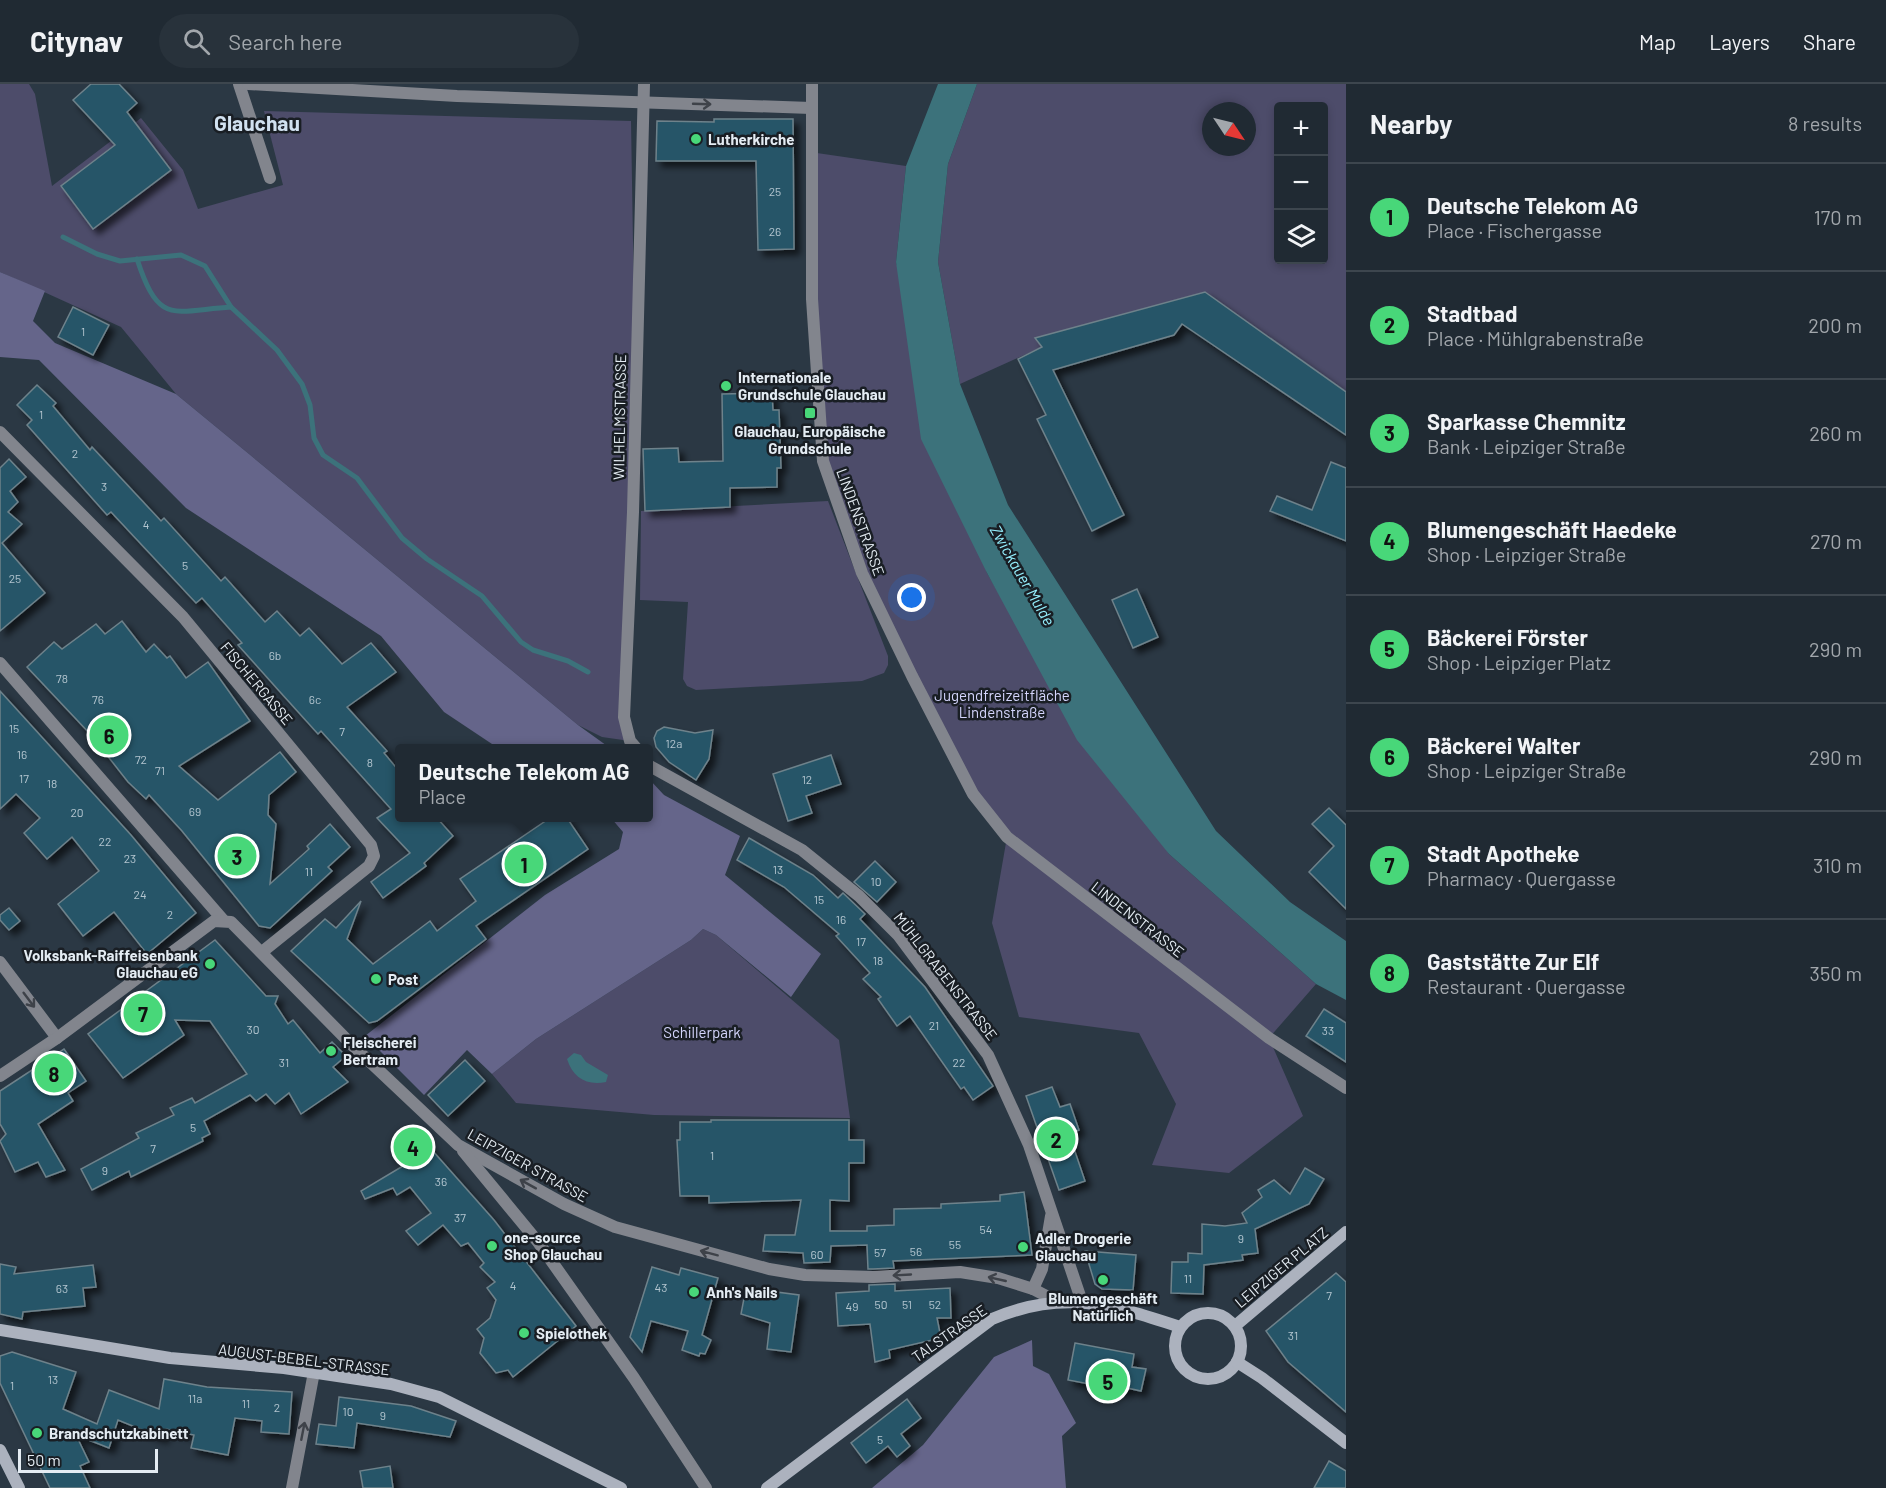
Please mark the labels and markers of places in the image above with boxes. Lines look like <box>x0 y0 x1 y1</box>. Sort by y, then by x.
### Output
place label: Lutherkirche <box>708 130 794 148</box>
marker: Lutherkirche <box>689 132 703 146</box>
place label: Internationale Grundschule Glauchau <box>738 368 886 403</box>
marker: Internationale Grundschule Glauchau <box>719 379 733 393</box>
marker: Glauchau, Europäische Grundschule <box>803 406 817 420</box>
place label: Glauchau, Europäische Grundschule <box>734 422 886 457</box>
pin: 6 <box>90 712 128 758</box>
pin: 3 <box>218 834 256 878</box>
pin: 1 <box>504 842 544 886</box>
place label: Volksbank-Raiffeisenbank Glauchau eG <box>24 946 198 981</box>
marker: Volksbank-Raiffeisenbank Glauchau eG <box>203 957 217 971</box>
place label: Post <box>388 970 418 988</box>
marker: Post <box>369 972 383 986</box>
pin: 7 <box>124 990 162 1036</box>
place label: Fleischerei Bertram <box>343 1033 417 1068</box>
marker: Fleischerei Bertram <box>324 1044 338 1058</box>
pin: 8 <box>34 1050 74 1096</box>
pin: 2 <box>1036 1116 1076 1162</box>
pin: 4 <box>394 1124 432 1170</box>
place label: one-source Shop Glauchau <box>504 1228 602 1263</box>
place label: Adler Drogerie Glauchau <box>1035 1229 1131 1264</box>
marker: one-source Shop Glauchau <box>485 1239 499 1253</box>
marker: Adler Drogerie Glauchau <box>1016 1240 1030 1254</box>
marker: Blumengeschäft Natürlich <box>1096 1273 1110 1287</box>
place label: Anh's Nails <box>706 1283 778 1301</box>
marker: Anh's Nails <box>687 1285 701 1299</box>
place label: Blumengeschäft Natürlich <box>1048 1289 1158 1324</box>
place label: Spielothek <box>536 1324 607 1342</box>
marker: Spielothek <box>517 1326 531 1340</box>
pin: 5 <box>1088 1358 1128 1404</box>
place label: Brandschutzkabinett <box>49 1424 189 1442</box>
marker: Brandschutzkabinett <box>30 1426 44 1440</box>

